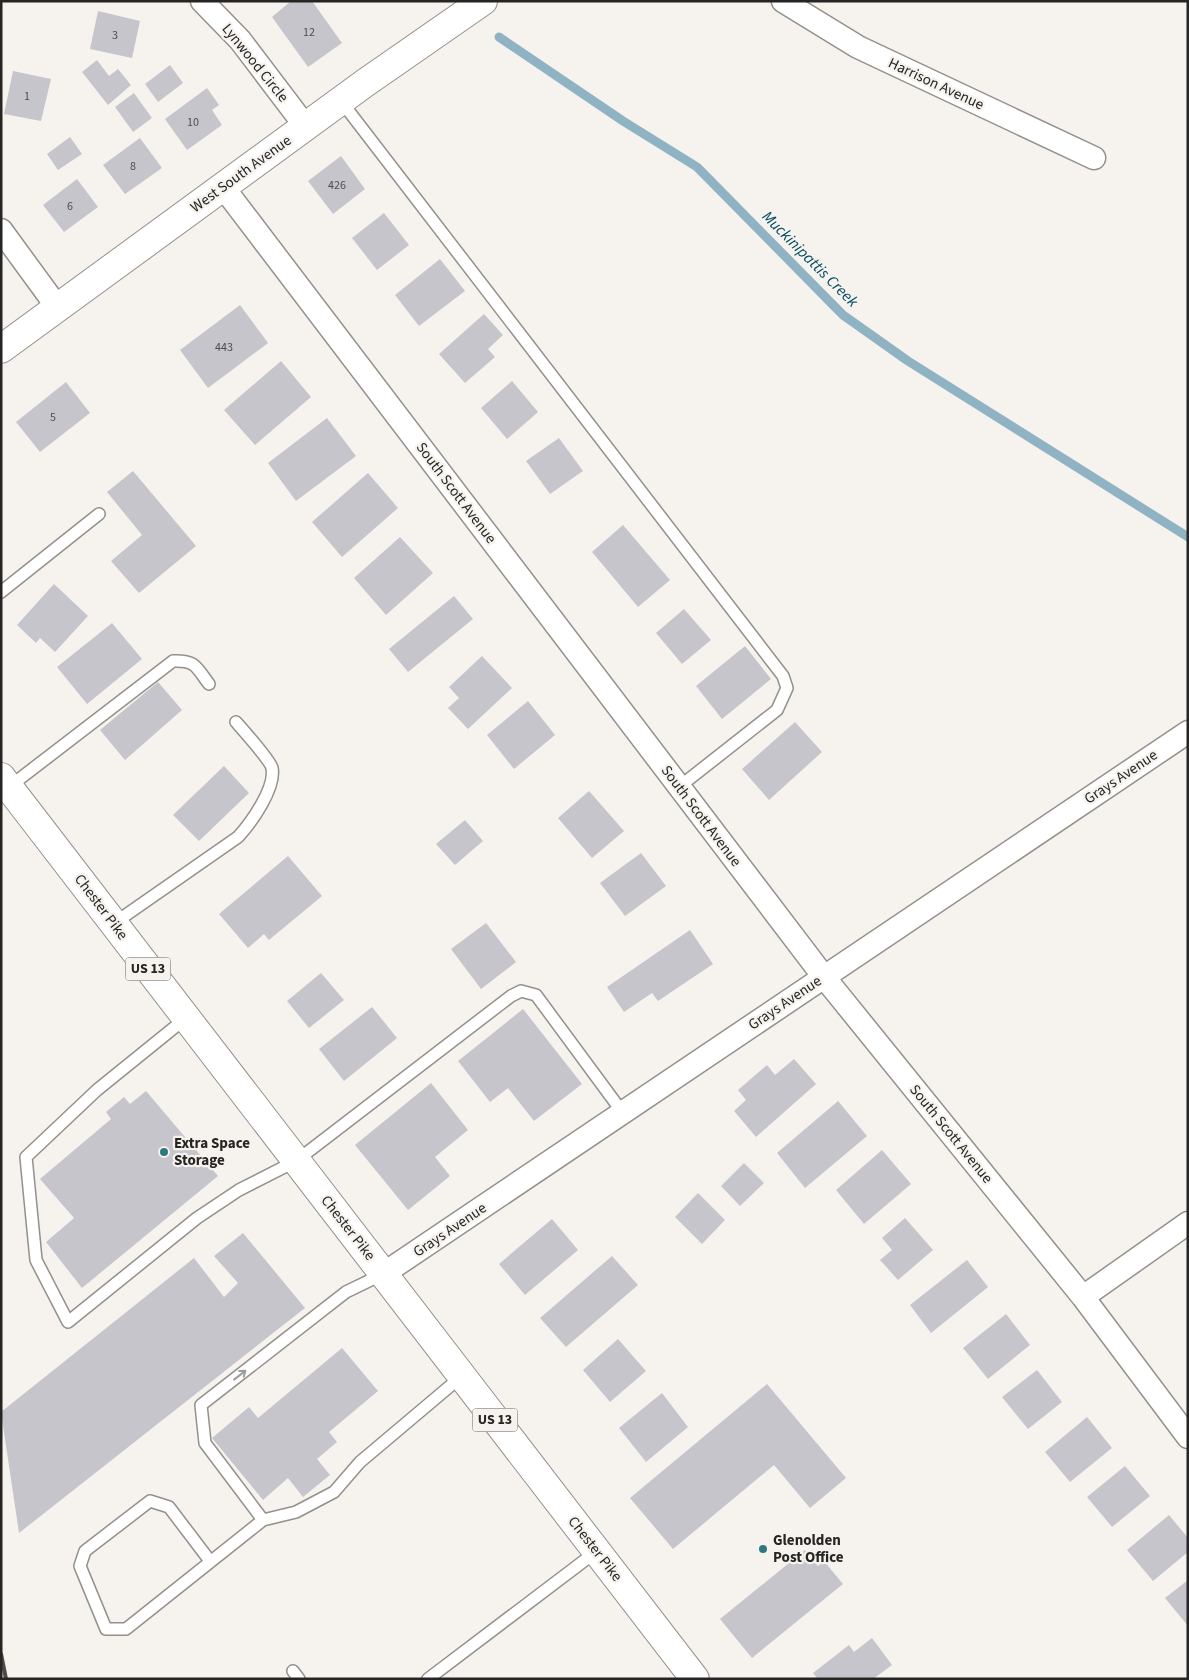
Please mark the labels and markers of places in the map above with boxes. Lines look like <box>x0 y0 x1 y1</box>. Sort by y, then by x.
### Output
place label: Extra Space Storage <box>174 1133 250 1171</box>
marker: Extra Space Storage <box>158 1146 170 1158</box>
place label: Glenolden Post Office <box>773 1530 844 1568</box>
marker: Glenolden Post Office <box>757 1543 769 1555</box>

